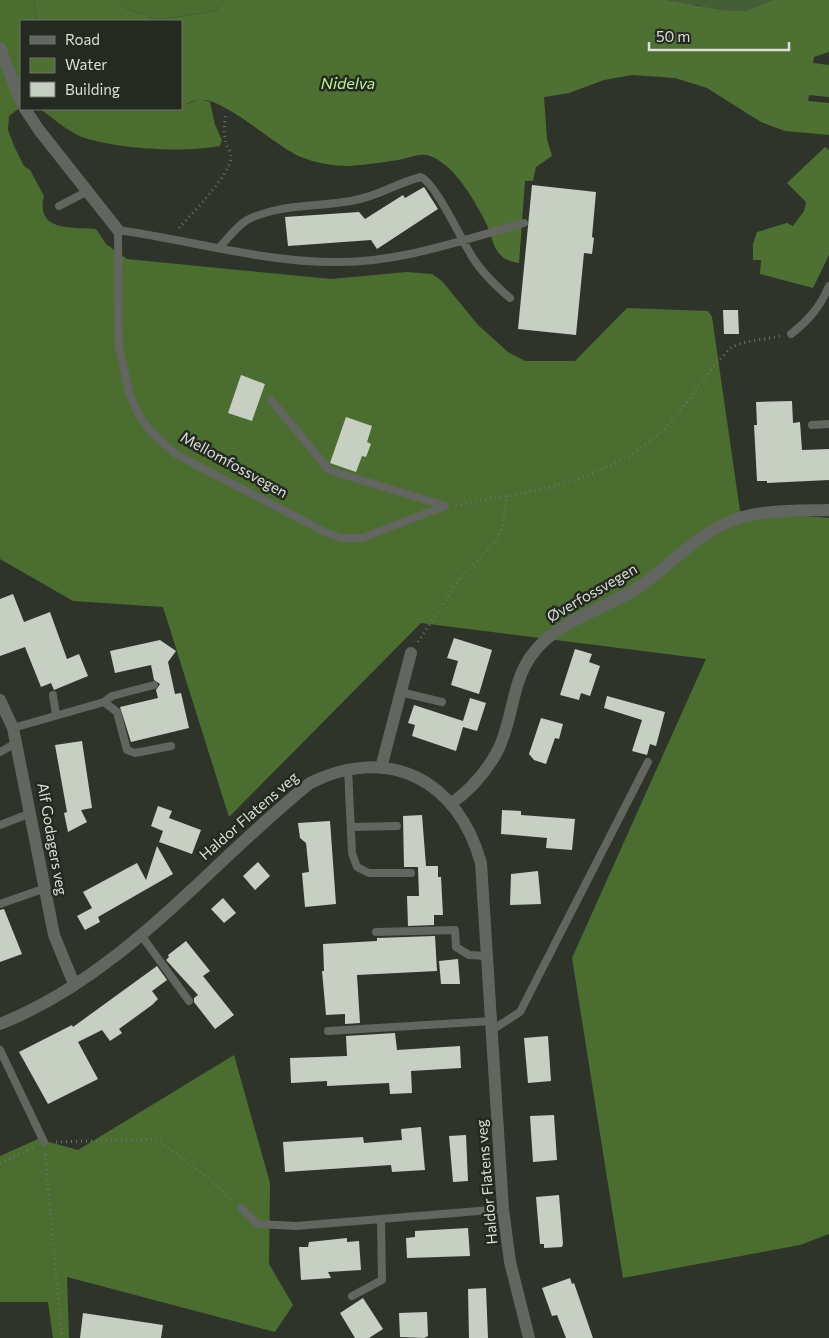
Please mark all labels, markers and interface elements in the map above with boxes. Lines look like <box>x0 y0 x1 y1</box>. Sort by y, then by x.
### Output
legend <box>20 20 182 110</box>
scale bar <box>649 20 789 52</box>
text: 50 m <box>656 27 690 45</box>
text: Road <box>65 30 100 48</box>
text: Water <box>65 55 107 73</box>
water label: Nidelva <box>321 73 375 92</box>
text: Building <box>65 80 120 98</box>
street label: Mellomfossvegen <box>178 427 291 501</box>
street label: Øverfossvegen <box>543 559 640 625</box>
street label: Haldor Flatens veg <box>195 767 302 863</box>
street label: Alf Godagers veg <box>34 781 72 897</box>
street label: Haldor Flatens veg <box>472 1119 500 1245</box>

